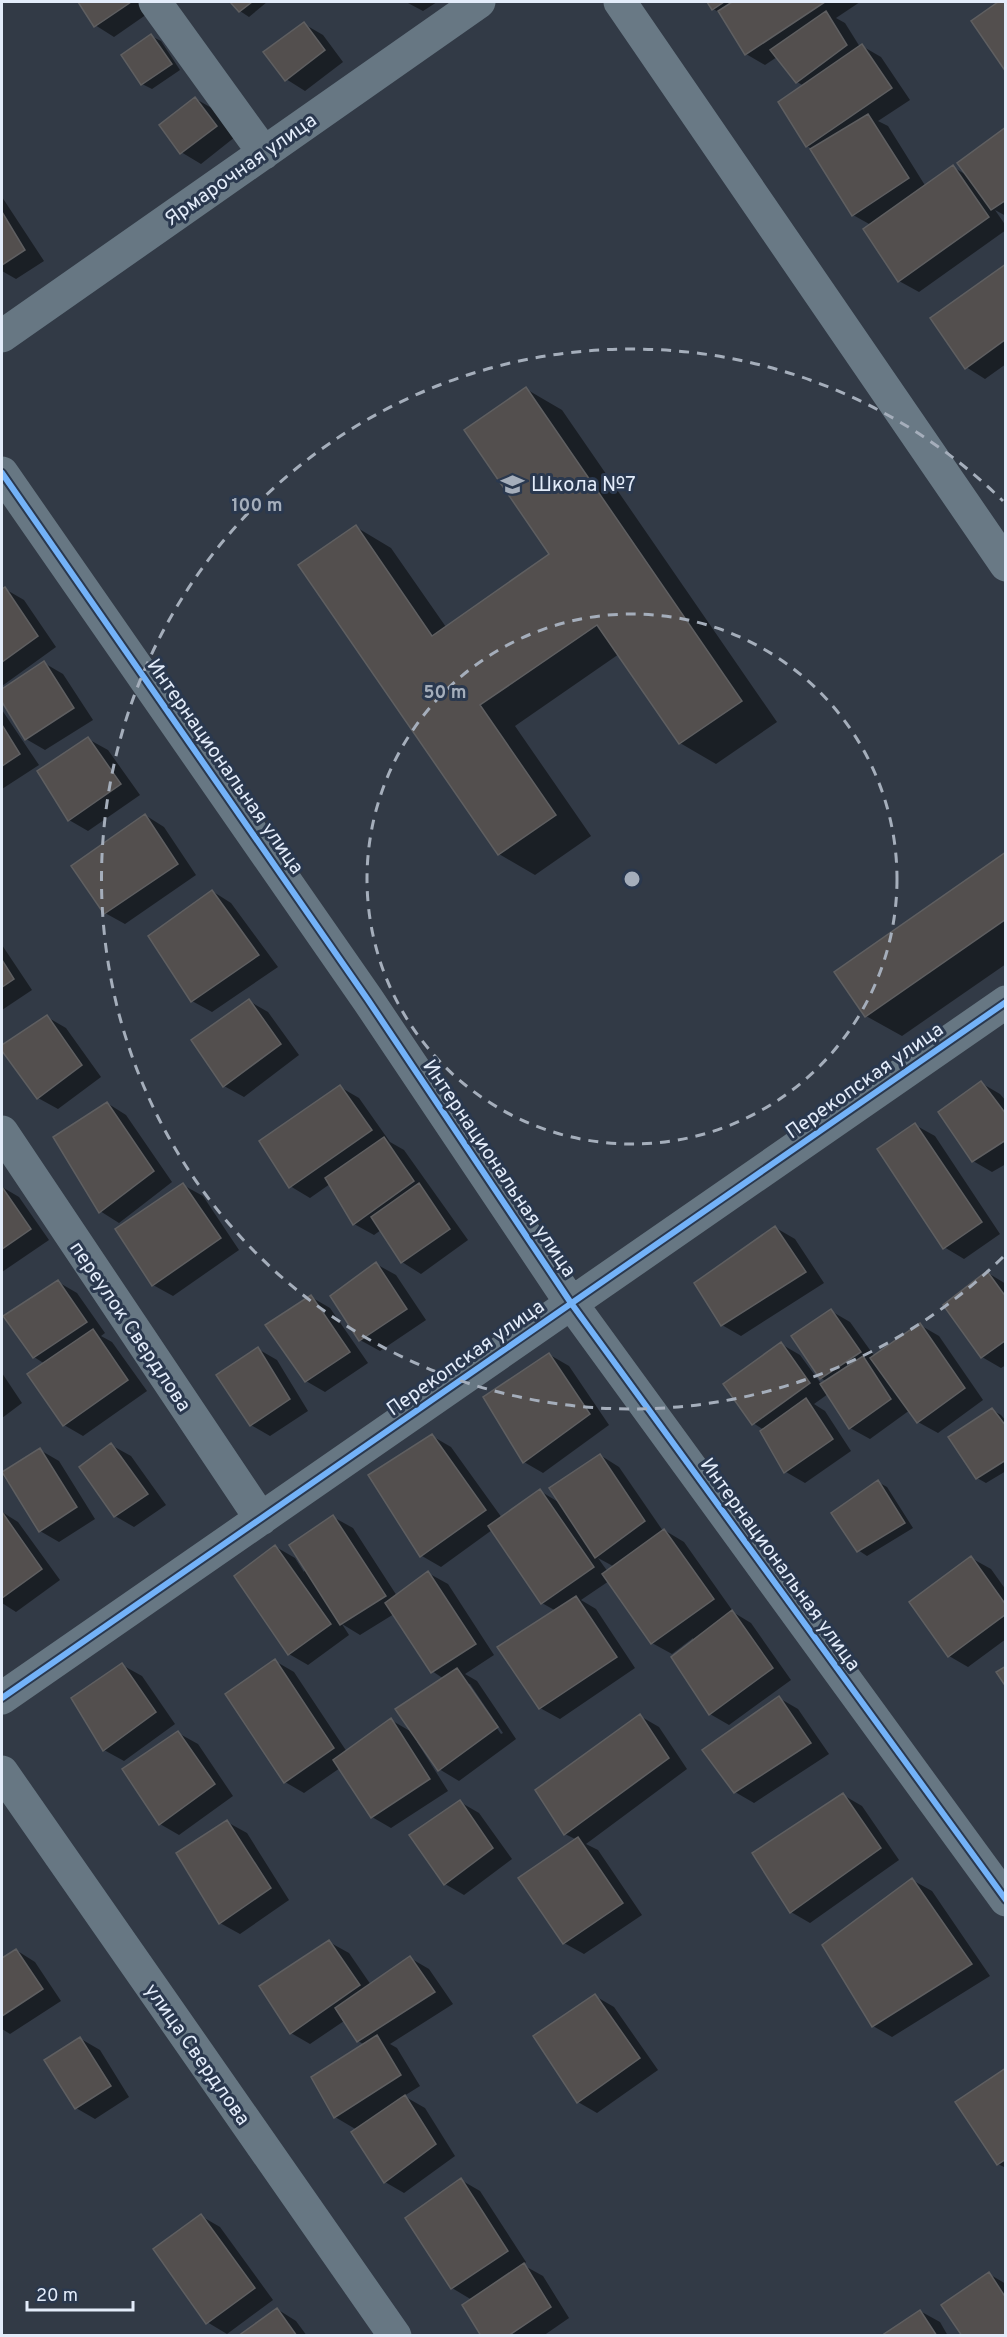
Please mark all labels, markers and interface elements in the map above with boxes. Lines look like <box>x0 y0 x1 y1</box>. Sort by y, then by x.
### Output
street label: Ярмарочная улица <box>160 108 322 233</box>
school or university icon: Школа №7 <box>500 471 526 497</box>
place label: Школа №7 <box>531 473 636 499</box>
text: 100 m <box>231 495 283 518</box>
street label: Интернациональная улица <box>140 654 309 880</box>
text: 50 m <box>423 682 467 705</box>
centre of rings <box>622 869 642 889</box>
street label: Перекопская улица <box>781 1017 949 1146</box>
street label: Интернациональная улица <box>416 1055 581 1283</box>
street label: переулок Свердлова <box>63 1237 196 1417</box>
street label: Перекопская улица <box>382 1294 550 1423</box>
street label: Интернациональная улица <box>693 1454 865 1677</box>
street label: улица Свердлова <box>138 1979 255 2131</box>
scale bar <box>27 2274 134 2312</box>
text: 20 m <box>36 2285 78 2308</box>

